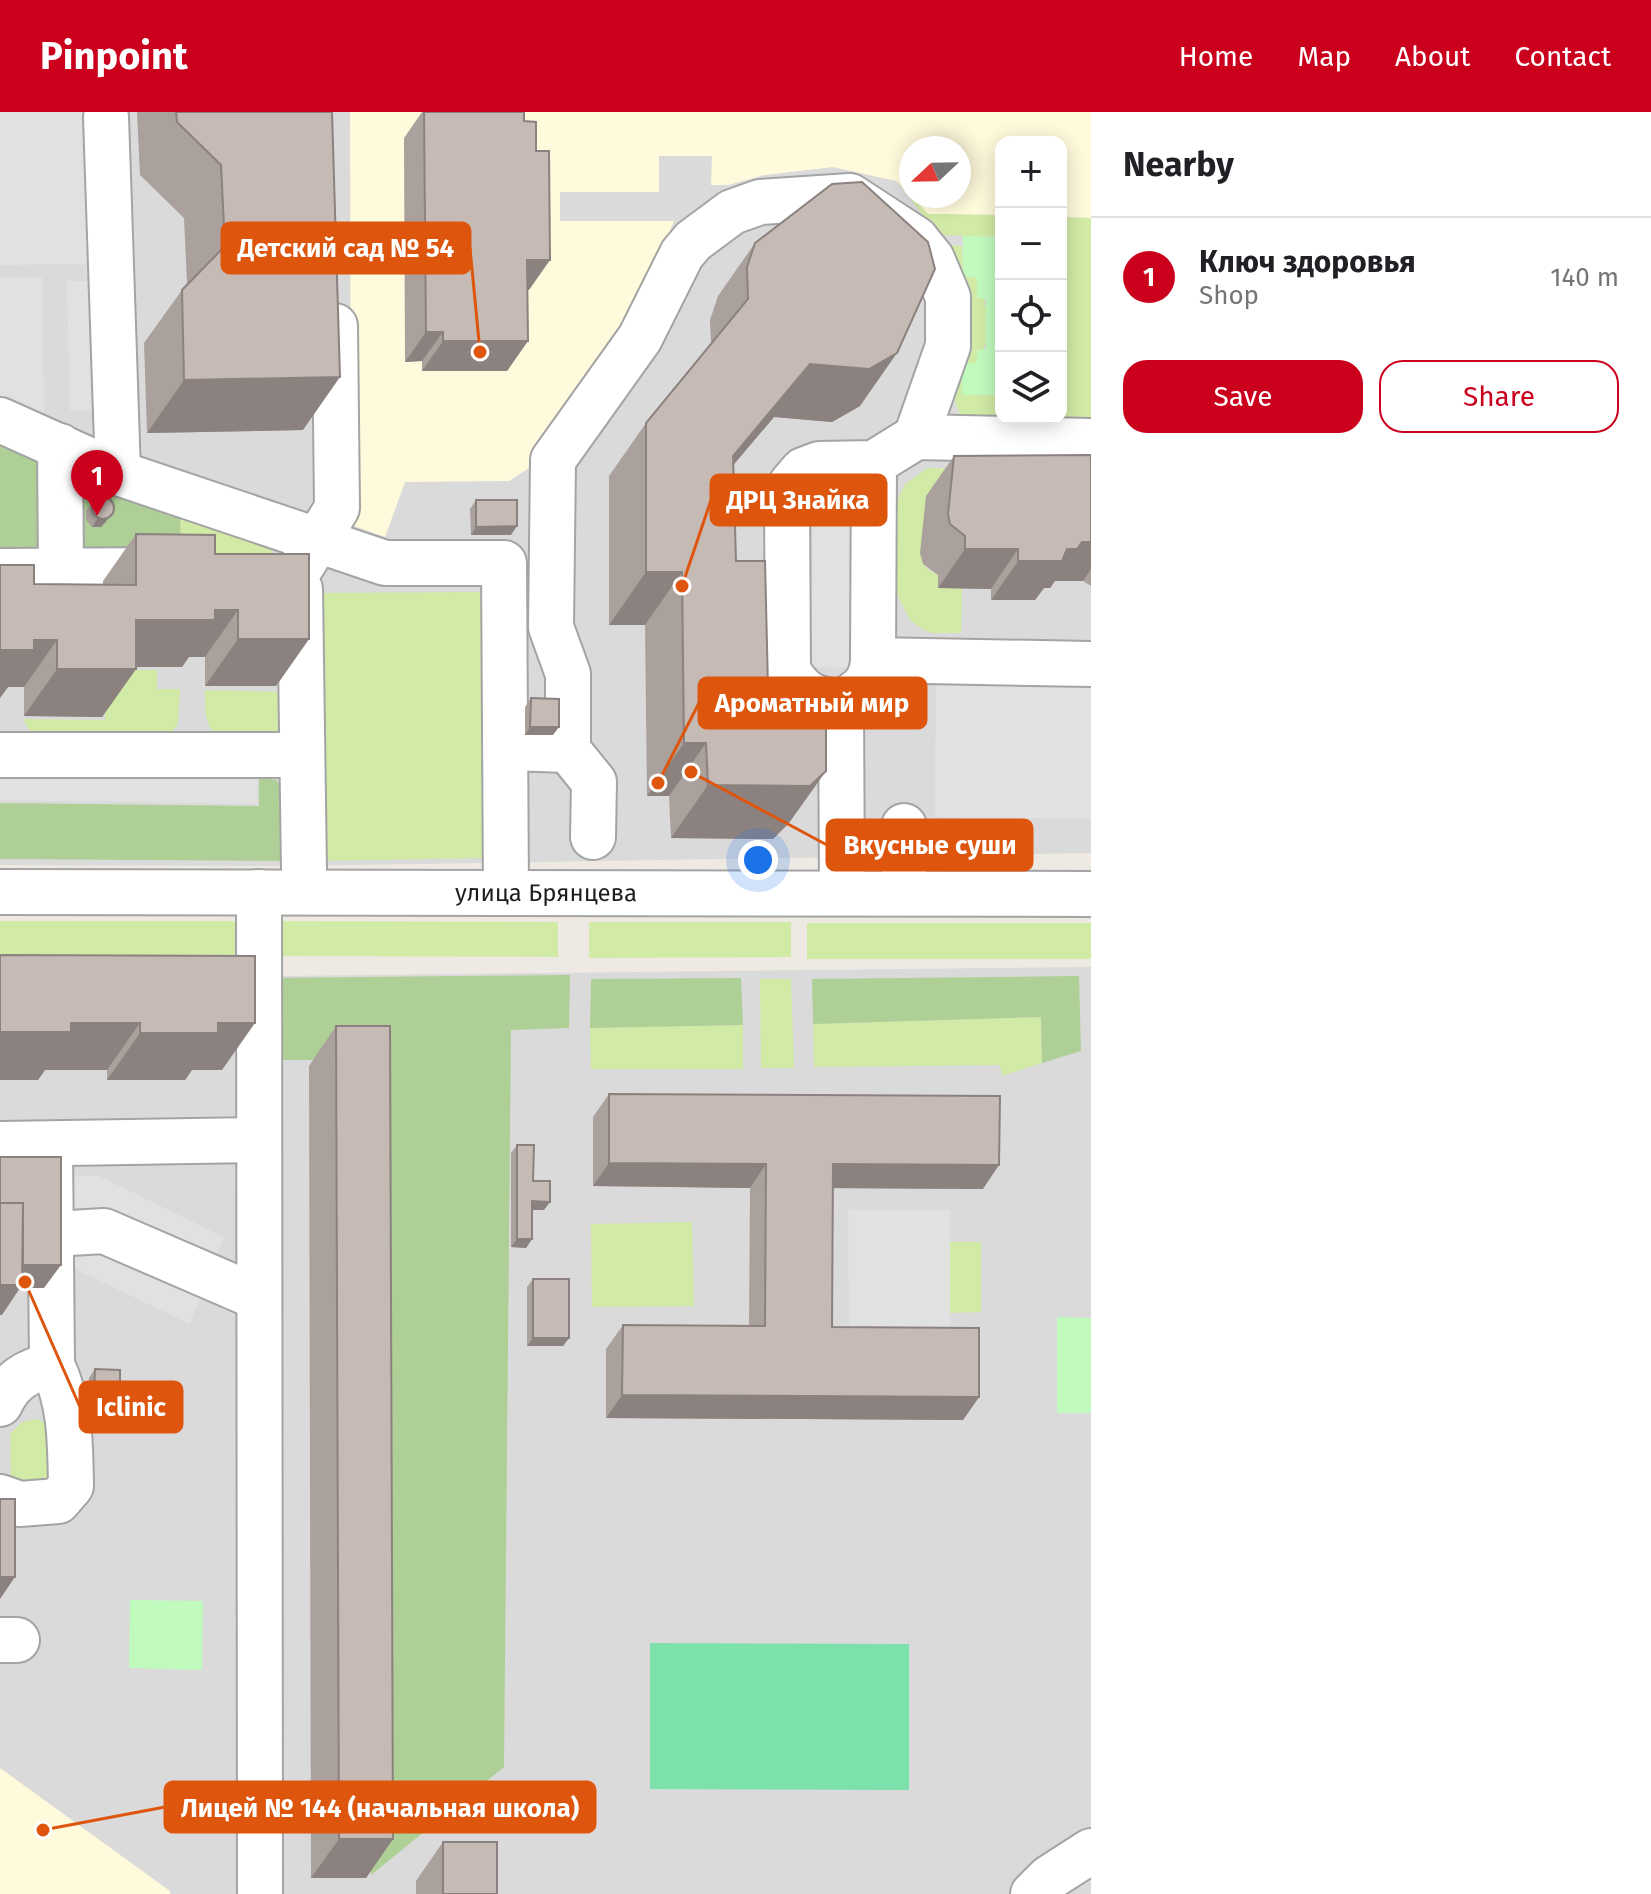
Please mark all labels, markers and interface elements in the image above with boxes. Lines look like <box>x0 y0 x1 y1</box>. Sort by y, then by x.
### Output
text: Pinpoint <box>40 33 188 79</box>
text: Home <box>1179 40 1253 73</box>
text: Map <box>1297 40 1351 73</box>
text: About <box>1395 40 1470 73</box>
text: Contact <box>1514 40 1611 73</box>
north arrow <box>899 136 971 208</box>
map controls <box>995 136 1067 424</box>
button: + <box>995 136 1067 208</box>
text: Nearby <box>1123 144 1234 185</box>
button: − <box>995 208 1067 280</box>
callout: Детский сад № 54 <box>222 223 470 273</box>
text: Детский сад № 54 <box>237 233 455 264</box>
text: Ключ здоровья <box>1199 244 1416 280</box>
text: 1 <box>1143 262 1155 293</box>
text: 140 m <box>1550 262 1619 293</box>
button: locate <box>995 280 1067 352</box>
text: Shop <box>1199 280 1259 311</box>
button: layers <box>995 352 1067 424</box>
button: Save <box>1123 360 1363 433</box>
button: Share <box>1379 360 1619 433</box>
pin: 1 <box>71 450 123 516</box>
callout: ДРЦ Знайка <box>711 475 886 525</box>
text: ДРЦ Знайка <box>725 485 870 516</box>
callout: Ароматный мир <box>699 678 926 728</box>
text: Ароматный мир <box>714 688 909 719</box>
callout: Вкусные суши <box>827 820 1032 870</box>
text: Вкусные суши <box>843 830 1017 861</box>
your location <box>738 840 778 880</box>
street label: улица Брянцева <box>455 879 637 907</box>
callout: Iclinic <box>80 1382 182 1432</box>
text: Iclinic <box>96 1392 166 1423</box>
callout: Лицей № 144 (начальная школа) <box>165 1782 595 1832</box>
text: Лицей № 144 (начальная школа) <box>181 1793 579 1824</box>

